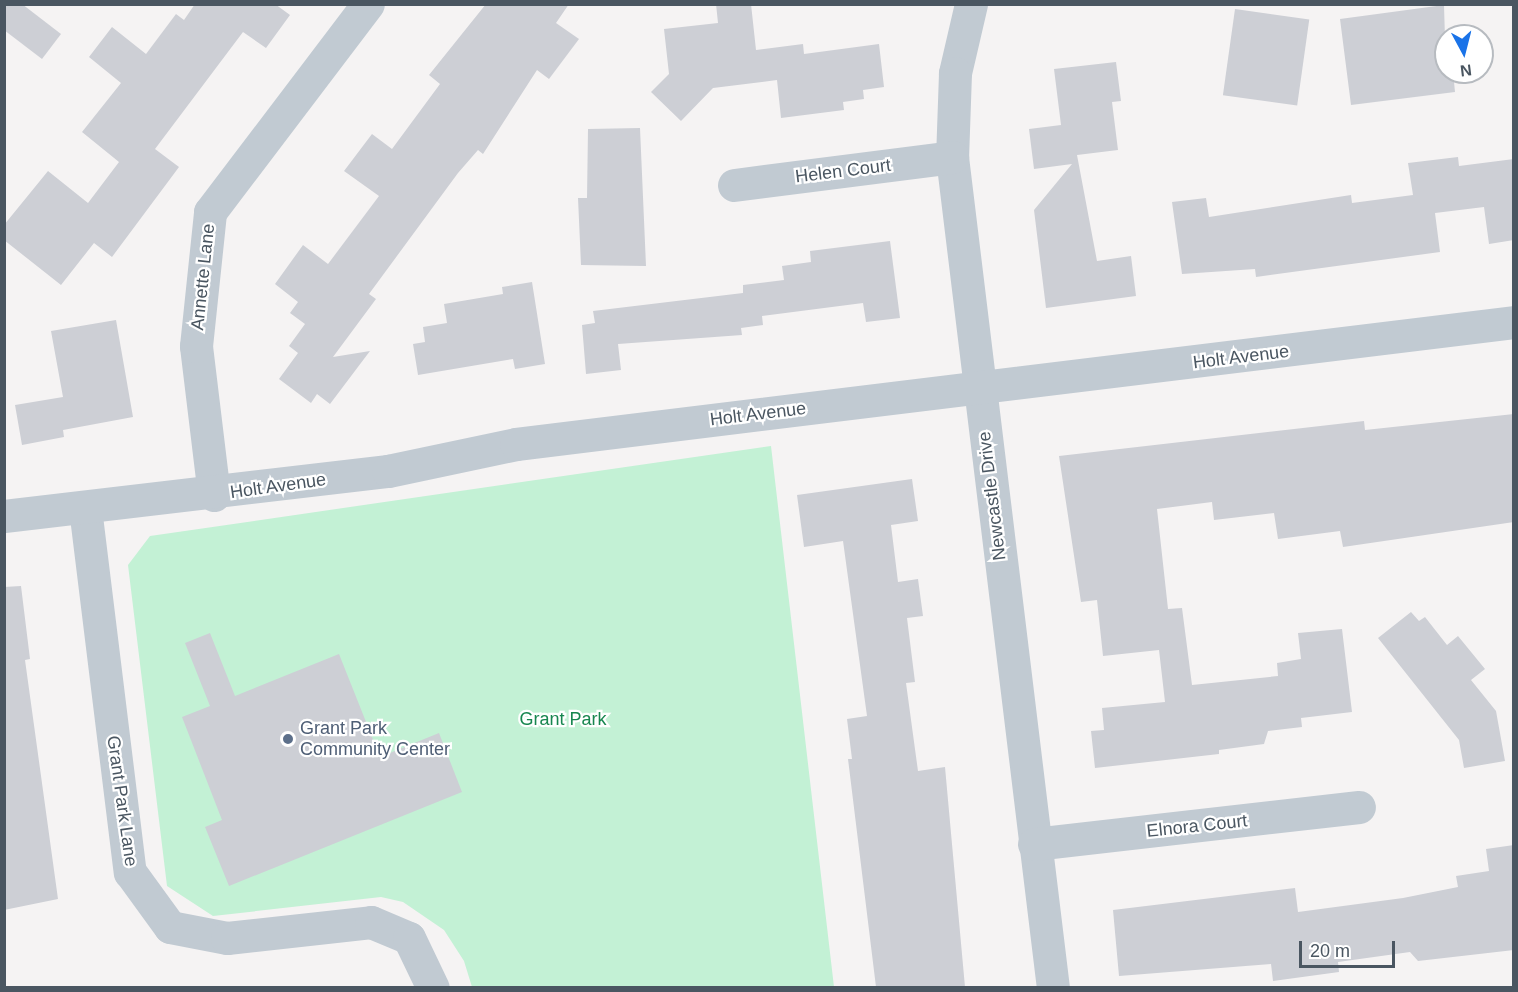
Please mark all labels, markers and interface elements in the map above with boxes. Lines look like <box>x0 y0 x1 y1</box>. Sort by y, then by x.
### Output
north arrow <box>1434 24 1494 84</box>
text: N <box>1459 61 1473 80</box>
street label: Helen Court <box>794 154 892 188</box>
street label: Annette Lane <box>187 223 219 331</box>
street label: Holt Avenue <box>1191 340 1291 374</box>
street label: Holt Avenue <box>708 397 808 431</box>
street label: Newcastle Drive <box>973 430 1011 562</box>
street label: Holt Avenue <box>228 469 328 503</box>
park label: Grant Park <box>519 708 607 730</box>
place label: Grant Park Community Center <box>300 718 450 760</box>
marker: Grant Park Community Center <box>281 732 295 746</box>
street label: Grant Park Lane <box>102 734 142 868</box>
street label: Elnora Court <box>1146 810 1248 842</box>
scale bar <box>1302 929 1398 967</box>
text: 20 m <box>1310 941 1350 961</box>

